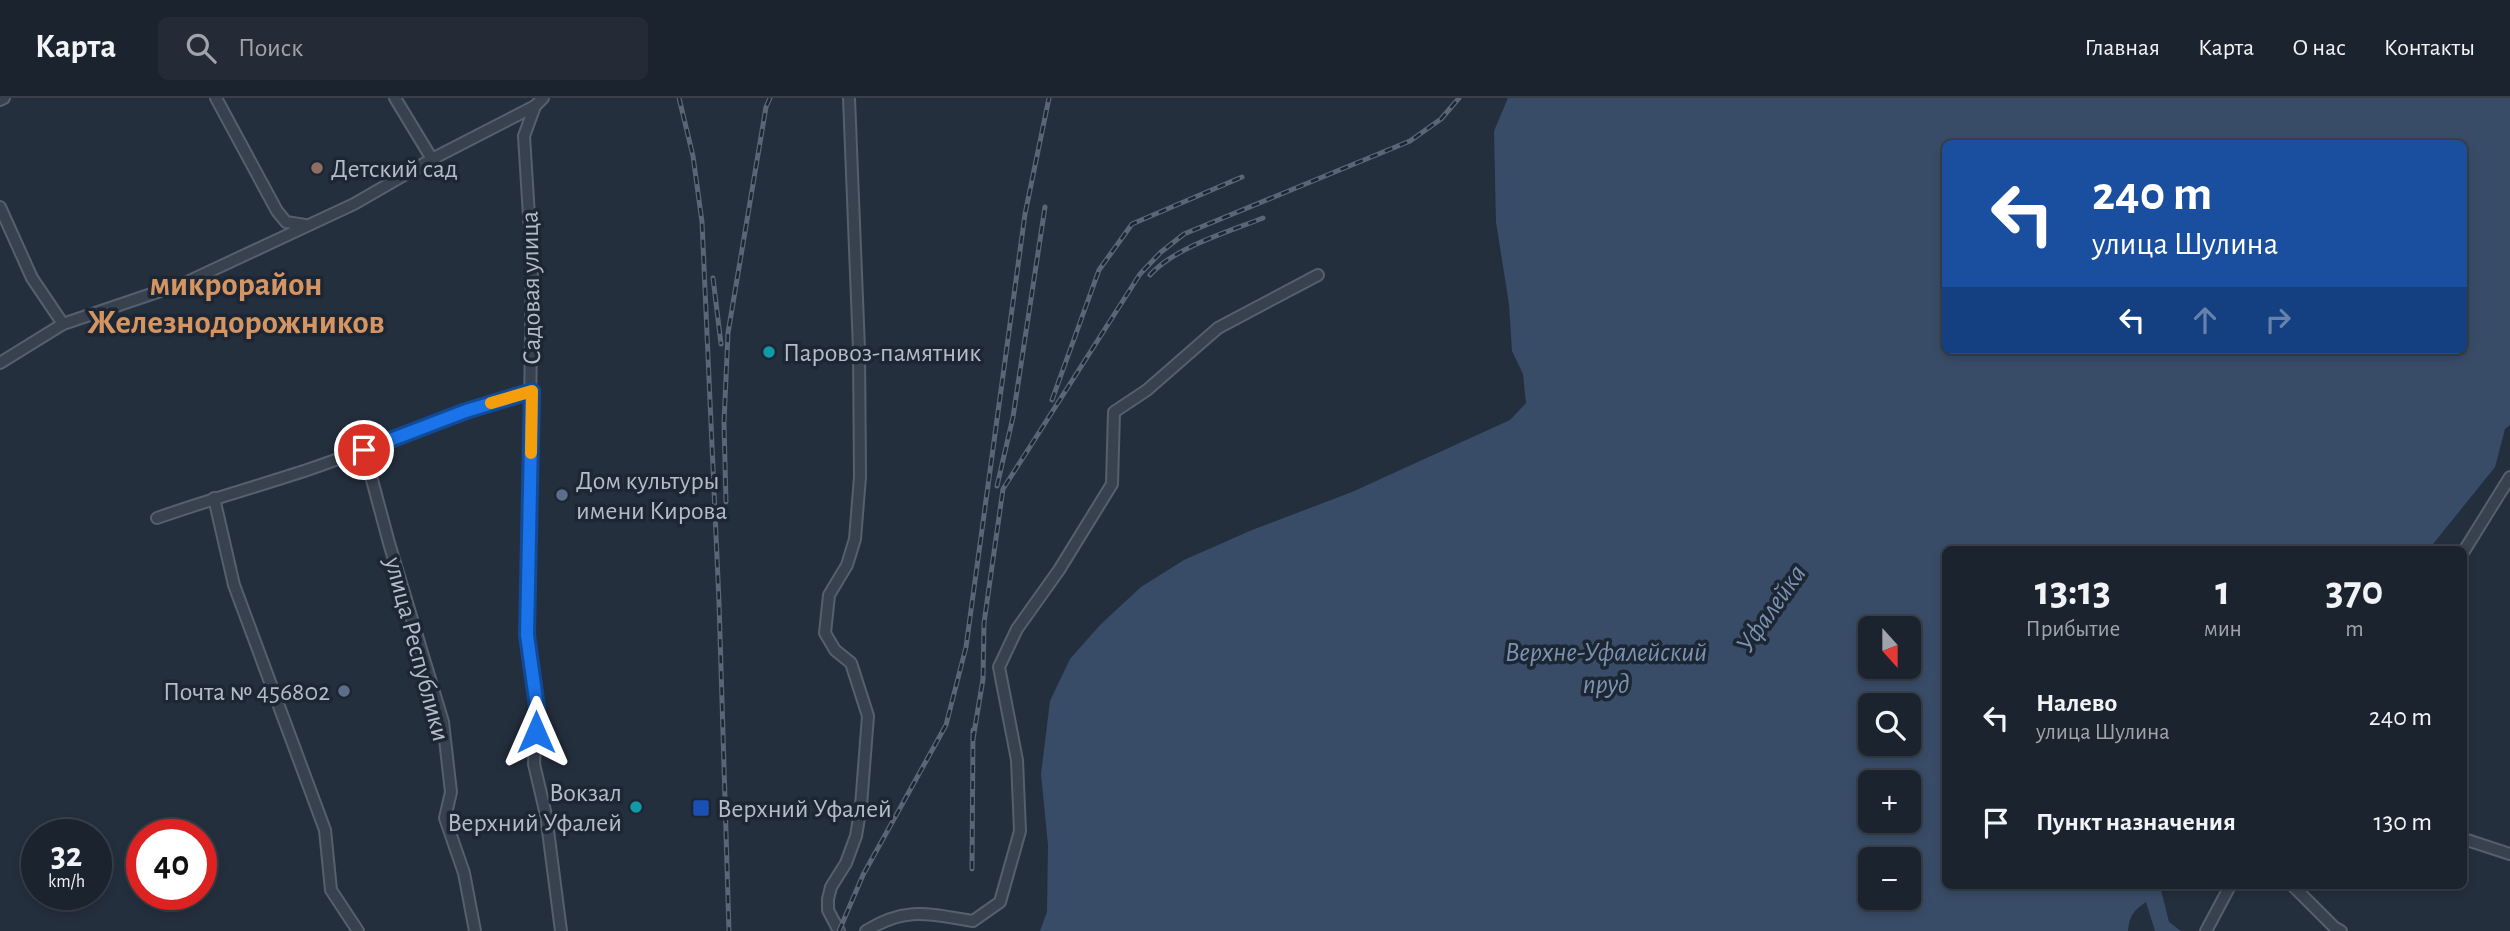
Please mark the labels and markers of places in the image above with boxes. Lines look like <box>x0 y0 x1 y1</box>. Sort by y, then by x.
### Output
place label: Детский сад <box>331 156 458 182</box>
marker: Детский сад <box>309 160 325 176</box>
place label: Паровоз-памятник <box>783 340 981 366</box>
marker: Паровоз-памятник <box>761 344 777 360</box>
pin <box>334 420 394 480</box>
place label: Дом культуры имени Кирова <box>576 468 727 524</box>
marker: Дом культуры имени Кирова <box>554 487 570 503</box>
place label: Почта № 456802 <box>163 679 330 705</box>
marker: Почта № 456802 <box>336 683 352 699</box>
place label: Вокзал Верхний Уфалей <box>447 780 622 836</box>
place label: Верхний Уфалей <box>717 796 892 822</box>
marker: Верхний Уфалей <box>691 798 711 818</box>
marker: Вокзал Верхний Уфалей <box>628 799 644 815</box>

